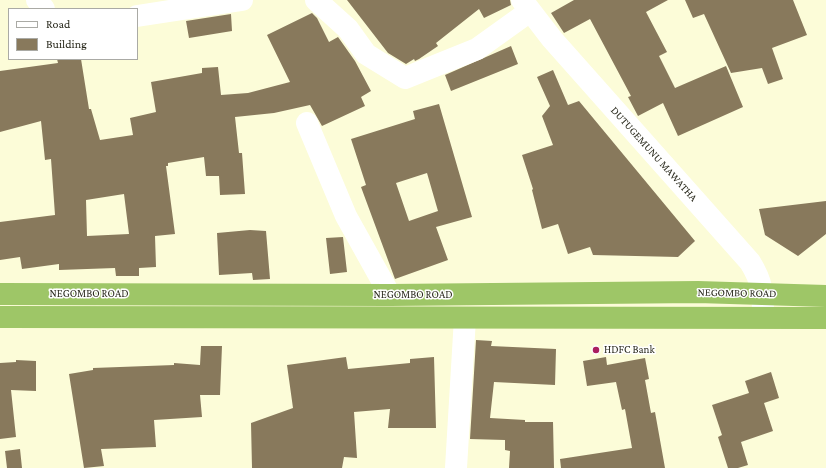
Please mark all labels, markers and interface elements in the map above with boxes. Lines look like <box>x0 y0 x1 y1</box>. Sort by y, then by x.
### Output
legend <box>8 8 138 60</box>
text: Road <box>46 17 70 31</box>
text: Building <box>46 37 87 51</box>
street label: DUTUGEMUNU MAWATHA <box>608 104 700 204</box>
street label: NEGOMBO ROAD <box>697 286 777 300</box>
street label: NEGOMBO ROAD <box>50 287 128 301</box>
street label: NEGOMBO ROAD <box>374 288 452 302</box>
place label: HDFC Bank <box>604 343 655 357</box>
marker: HDFC Bank <box>591 345 601 355</box>

